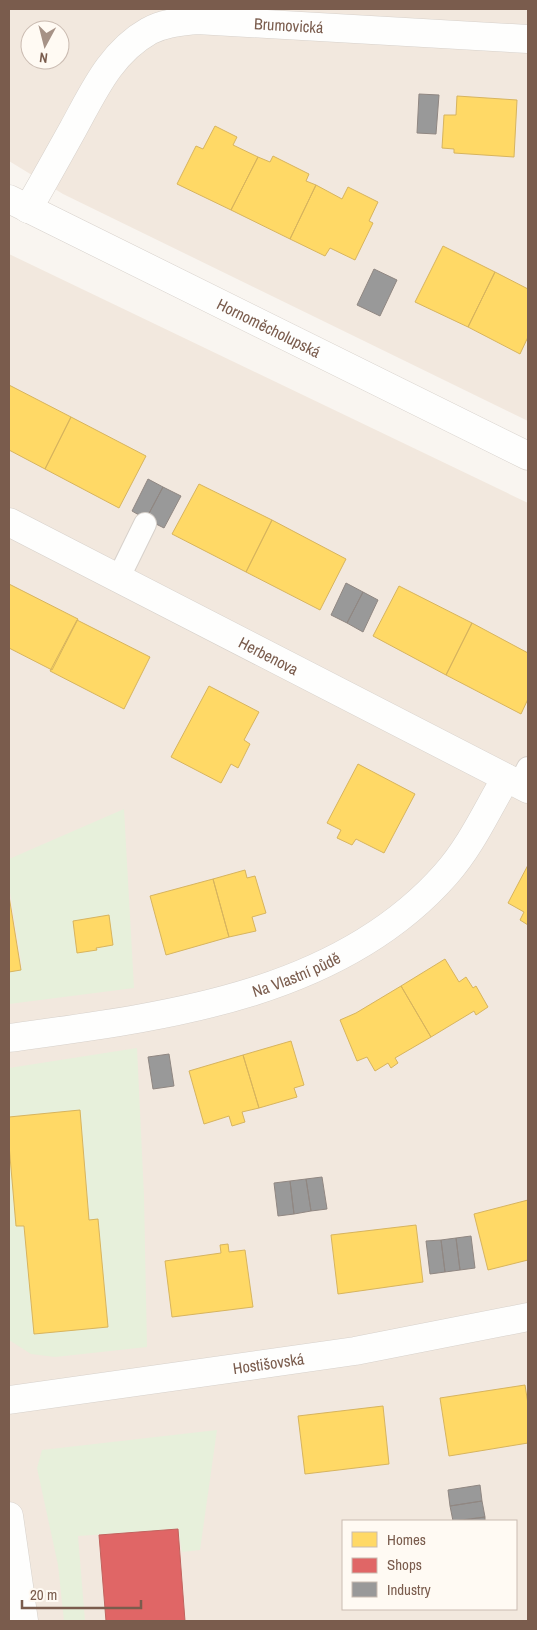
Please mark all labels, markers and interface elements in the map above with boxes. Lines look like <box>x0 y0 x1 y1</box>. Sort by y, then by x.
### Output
street label: Brumovická <box>253 12 325 38</box>
north arrow <box>20 20 70 70</box>
text: N <box>38 48 49 67</box>
street label: Hornoměcholupská <box>213 293 325 363</box>
street label: Herbenova <box>235 631 303 680</box>
street label: Na Vlastní půdě <box>249 947 344 1002</box>
street label: Hostišovská <box>231 1347 306 1379</box>
legend <box>342 1520 517 1610</box>
text: Homes <box>387 1529 426 1550</box>
text: Shops <box>387 1554 422 1575</box>
scale bar <box>22 1578 141 1610</box>
text: Industry <box>387 1579 432 1600</box>
text: 20 m <box>30 1584 57 1605</box>

